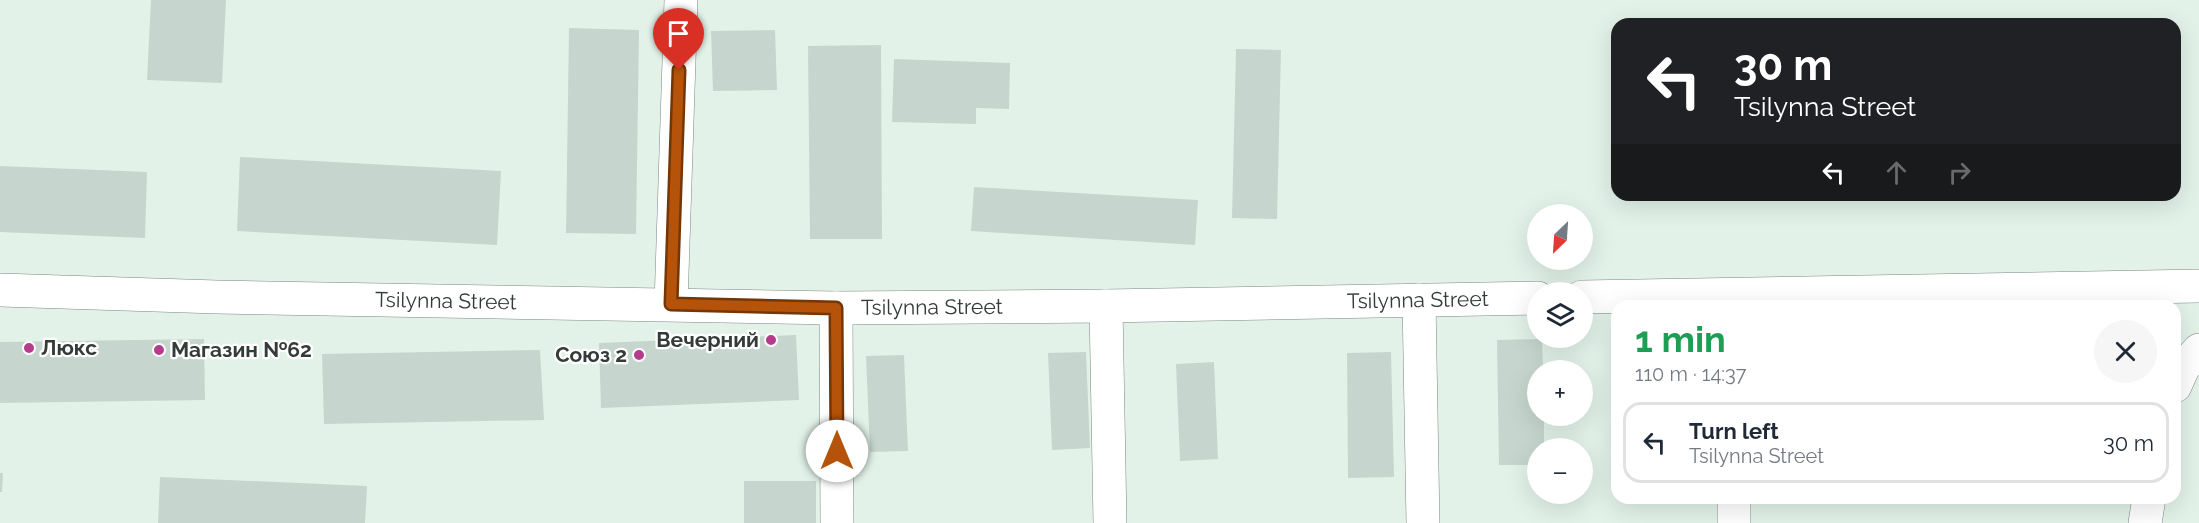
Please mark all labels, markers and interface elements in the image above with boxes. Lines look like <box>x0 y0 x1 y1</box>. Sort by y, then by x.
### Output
pin <box>653 8 704 70</box>
icon: arrive <box>662 17 695 50</box>
text: 30 m <box>1734 41 1832 90</box>
icon: left <box>1635 42 1713 120</box>
text: Tsilynna Street <box>1734 91 1916 122</box>
icon: left <box>1817 156 1850 189</box>
icon: ahead <box>1880 156 1913 189</box>
icon: right <box>1943 156 1976 189</box>
north arrow <box>1527 204 1593 270</box>
map controls <box>1527 204 1593 504</box>
button: layers <box>1527 282 1593 348</box>
street label: Tsilynna Street <box>1347 286 1489 314</box>
street label: Tsilynna Street <box>375 287 517 314</box>
street label: Tsilynna Street <box>861 294 1003 320</box>
text: 1 min <box>1635 318 1726 360</box>
button: close <box>2094 320 2157 383</box>
place label: Вечерний <box>656 327 759 352</box>
marker: Вечерний <box>764 333 778 347</box>
place label: Люкс <box>41 335 97 360</box>
place label: Магазин №62 <box>171 337 312 362</box>
marker: Люкс <box>22 341 36 355</box>
place label: Союз 2 <box>555 342 627 367</box>
marker: Магазин №62 <box>152 343 166 357</box>
marker: Союз 2 <box>632 348 646 362</box>
button: + <box>1527 360 1593 426</box>
text: 110 m · 14:37 <box>1635 362 1746 386</box>
text: Turn left <box>1689 418 1779 444</box>
position arrow <box>805 419 869 483</box>
icon: left <box>1638 426 1671 459</box>
text: 30 m <box>2103 430 2154 456</box>
button: − <box>1527 438 1593 504</box>
text: Tsilynna Street <box>1689 444 1824 468</box>

